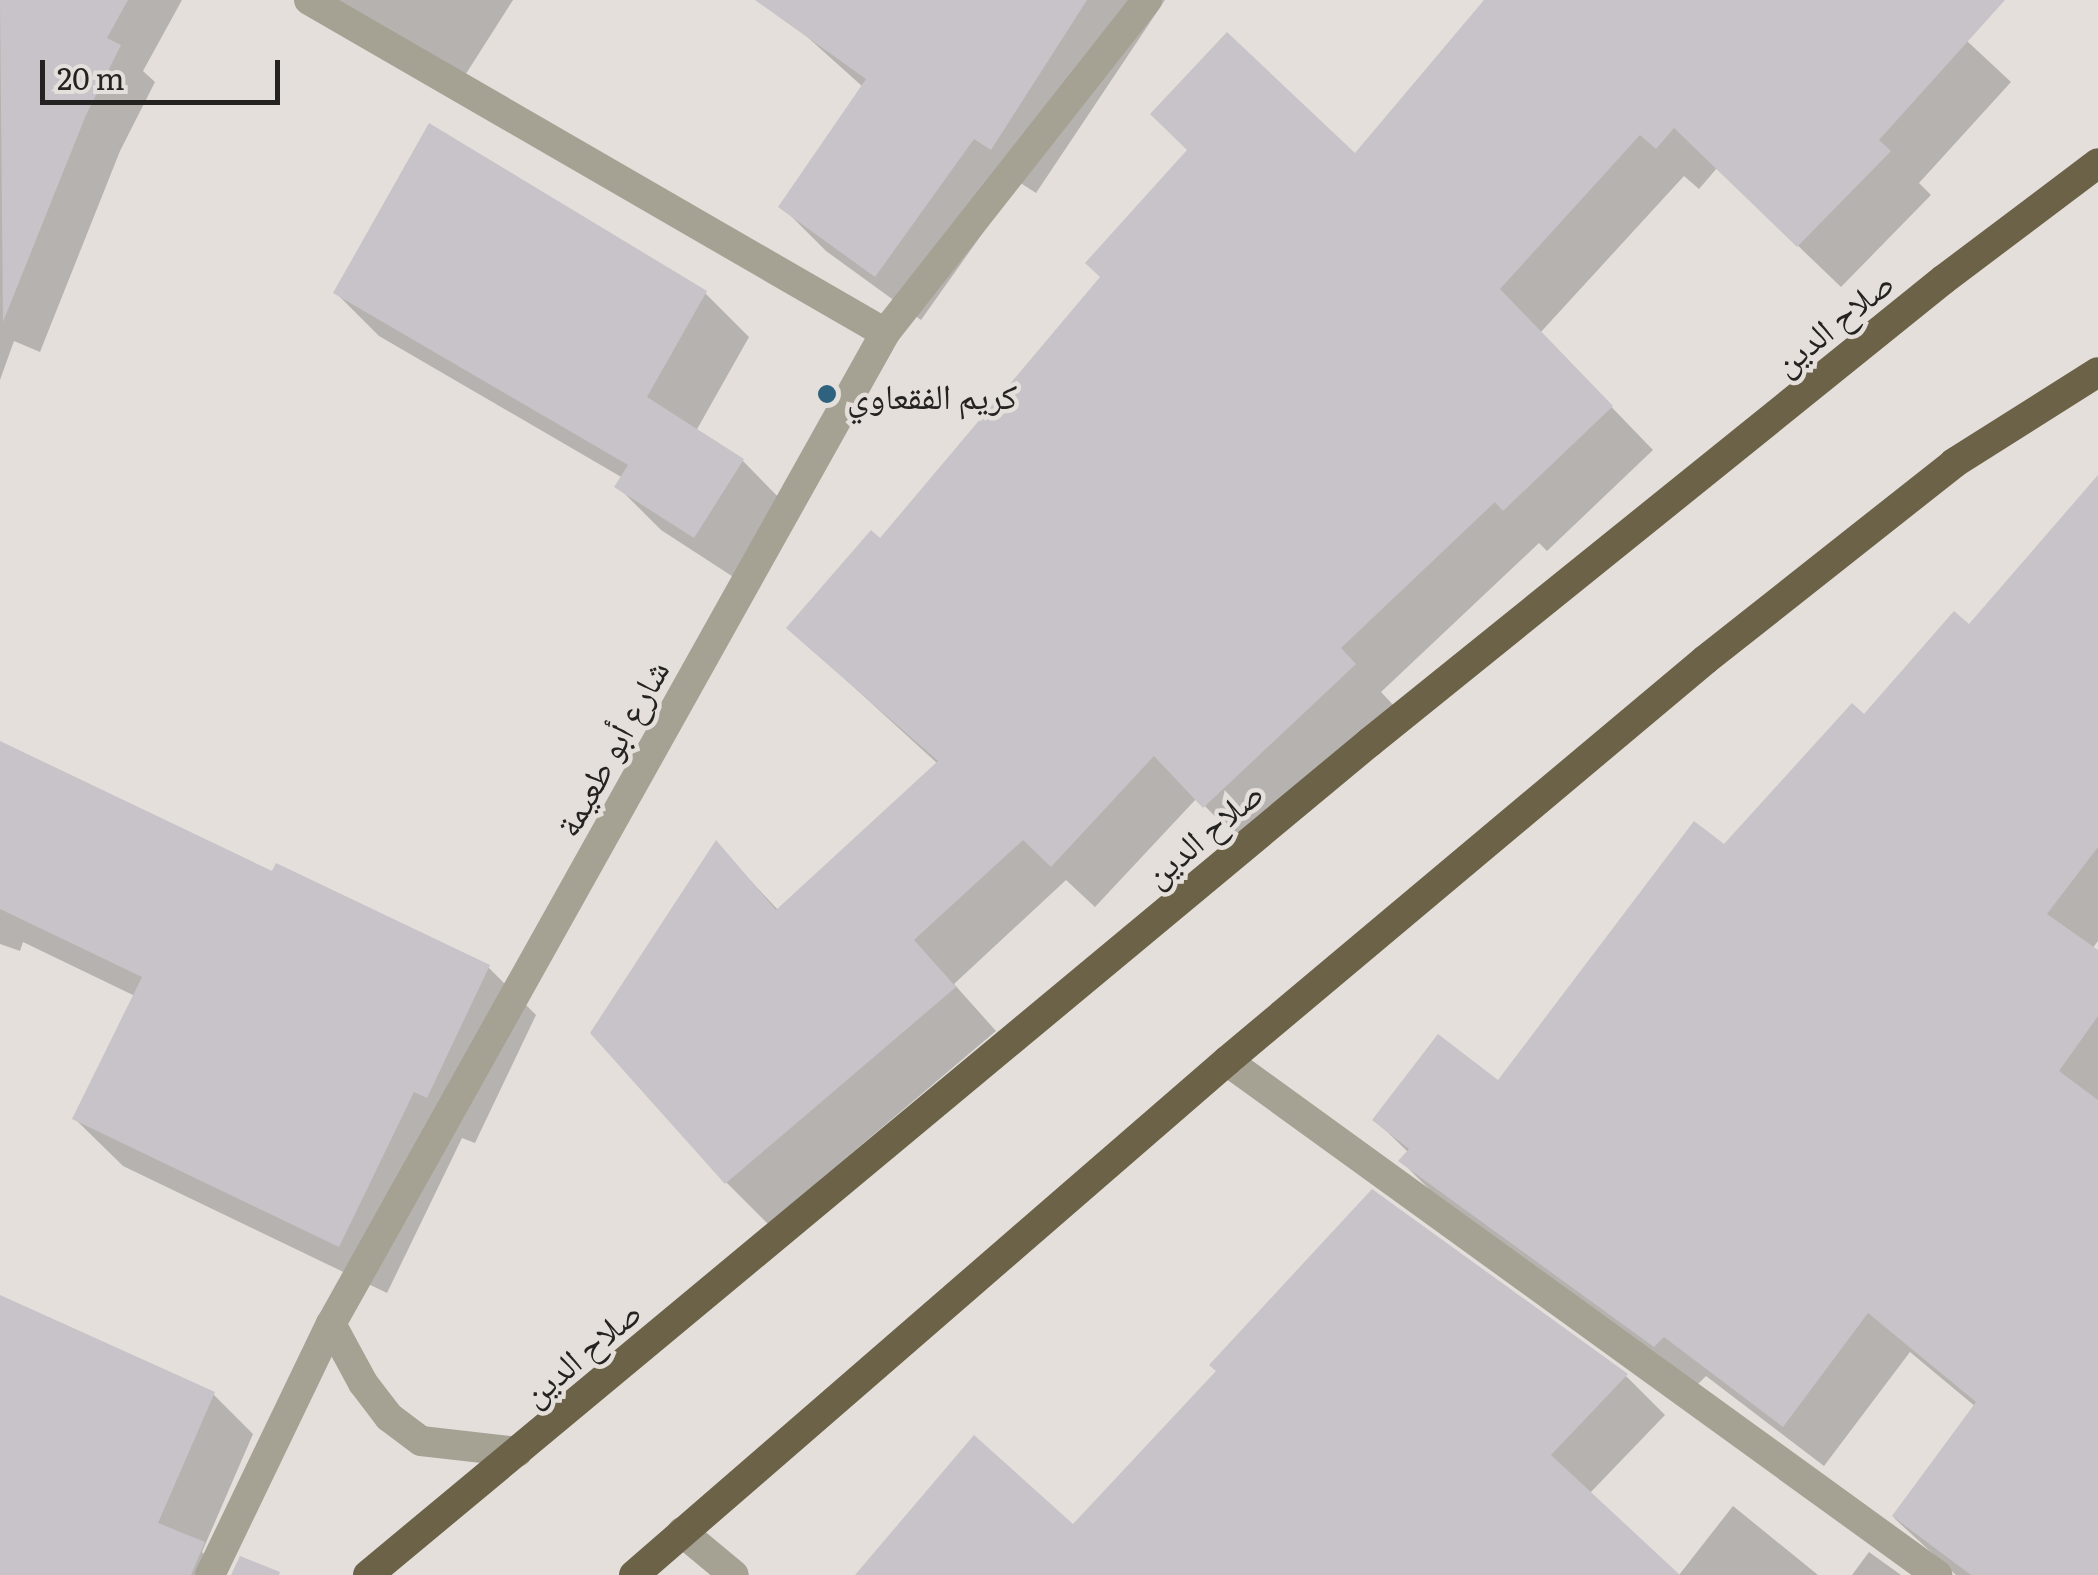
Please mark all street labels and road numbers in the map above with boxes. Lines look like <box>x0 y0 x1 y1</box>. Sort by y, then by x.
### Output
street label: صلاح الدين <box>1763 260 1901 382</box>
street label: شارع أبو طعيمة <box>544 651 676 843</box>
street label: صلاح الدين <box>1134 770 1270 894</box>
street label: صلاح الدين <box>512 1289 648 1413</box>

